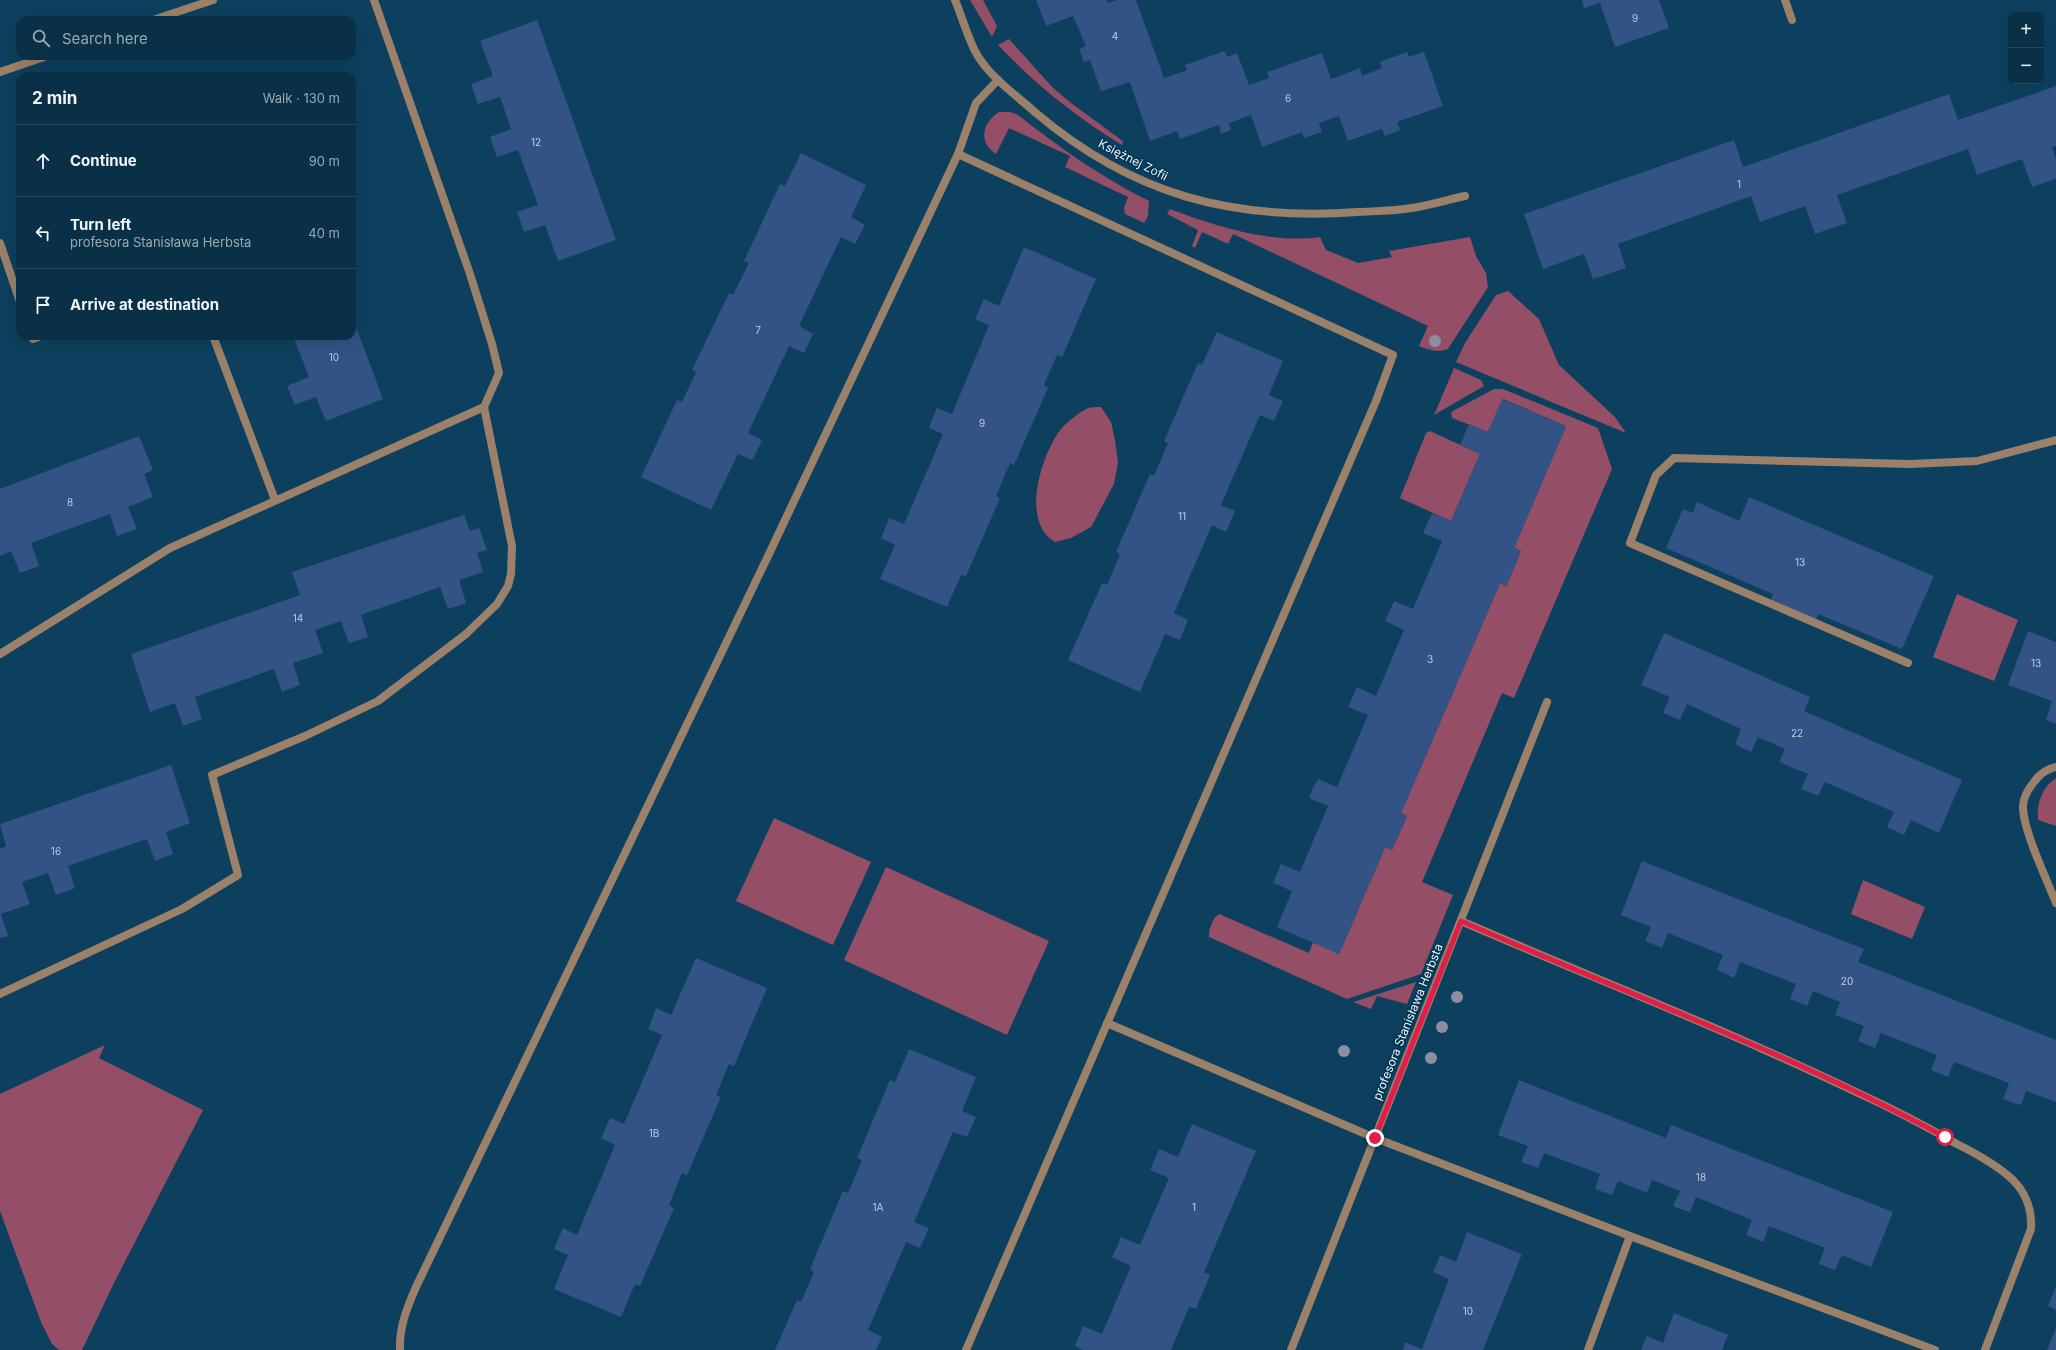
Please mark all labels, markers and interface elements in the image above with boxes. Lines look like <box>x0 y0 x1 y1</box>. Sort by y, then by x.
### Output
house number: 9 <box>1632 12 1638 24</box>
map controls <box>2008 12 2044 84</box>
button: + <box>2008 12 2044 48</box>
search box <box>16 16 356 60</box>
icon: search <box>30 27 52 49</box>
text: Search here <box>62 29 148 48</box>
house number: 4 <box>1112 30 1118 42</box>
button: − <box>2008 48 2044 84</box>
text: 2 min <box>32 88 77 108</box>
text: Walk · 130 m <box>263 90 340 106</box>
house number: 6 <box>1285 92 1291 104</box>
house number: 12 <box>531 136 541 148</box>
street label: Księżnej Zofii <box>1096 136 1171 184</box>
icon: ahead <box>32 150 54 172</box>
text: Continue <box>70 151 137 170</box>
text: 90 m <box>309 153 340 169</box>
house number: 1 <box>1737 178 1741 190</box>
text: Turn left <box>70 215 131 234</box>
icon: left <box>32 222 54 244</box>
text: 40 m <box>308 225 340 241</box>
text: profesora Stanisława Herbsta <box>70 234 251 250</box>
icon: arrive <box>32 294 54 316</box>
text: Arrive at destination <box>70 295 219 314</box>
house number: 7 <box>755 324 761 336</box>
house number: 10 <box>329 351 339 363</box>
house number: 9 <box>979 417 985 429</box>
house number: 8 <box>67 496 73 508</box>
house number: 11 <box>1178 510 1186 522</box>
house number: 13 <box>1795 556 1805 568</box>
house number: 14 <box>293 612 303 624</box>
house number: 3 <box>1427 653 1433 665</box>
house number: 13 <box>2031 657 2041 669</box>
house number: 22 <box>1791 727 1803 739</box>
house number: 16 <box>51 845 61 857</box>
street label: profesora Stanisława Herbsta <box>1369 941 1446 1102</box>
house number: 20 <box>1841 975 1853 987</box>
house number: 1B <box>649 1127 659 1139</box>
route start <box>1936 1128 1954 1146</box>
route end <box>1366 1129 1384 1147</box>
house number: 18 <box>1696 1171 1706 1183</box>
house number: 1A <box>873 1201 884 1213</box>
house number: 1 <box>1192 1201 1196 1213</box>
house number: 10 <box>1463 1305 1473 1317</box>

